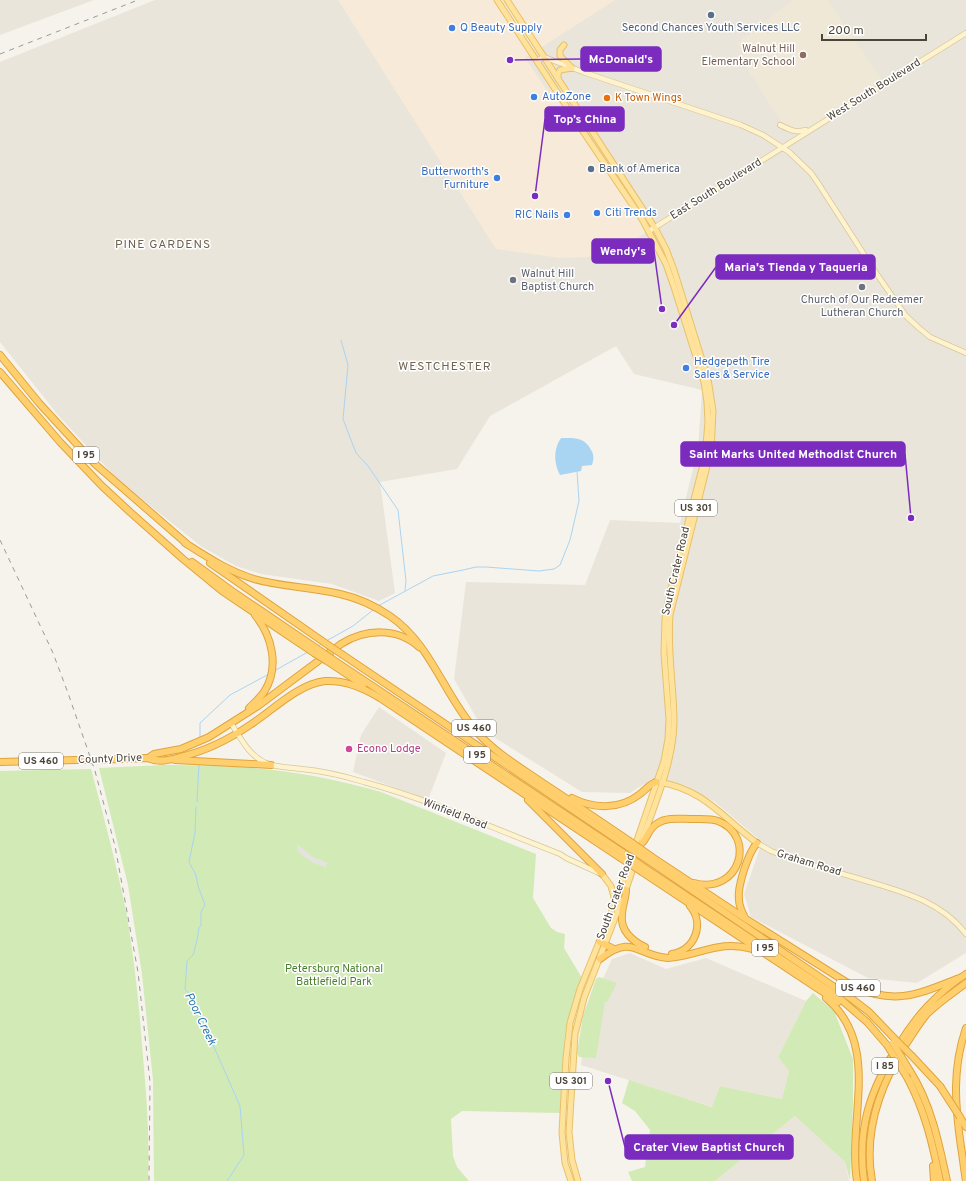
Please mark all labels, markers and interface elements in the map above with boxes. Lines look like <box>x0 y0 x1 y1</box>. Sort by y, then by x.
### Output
marker: Second Chances Youth Services LLC <box>706 10 716 20</box>
scale bar <box>822 16 926 42</box>
place label: Q Beauty Supply <box>460 21 542 35</box>
place label: Second Chances Youth Services LLC <box>622 21 800 35</box>
marker: Q Beauty Supply <box>447 23 457 33</box>
text: 200 m <box>828 23 864 39</box>
place label: Walnut Hill Elementary School <box>702 42 795 69</box>
callout: McDonald's <box>581 47 661 71</box>
marker: Walnut Hill Elementary School <box>798 50 808 60</box>
text: McDonald's <box>589 52 653 68</box>
street label: West South Boulevard <box>825 55 923 125</box>
place label: AutoZone <box>542 90 591 104</box>
place label: K Town Wings <box>615 91 682 105</box>
marker: AutoZone <box>529 92 539 102</box>
marker: K Town Wings <box>602 93 612 103</box>
callout: Top’s China <box>545 107 624 131</box>
text: Top’s China <box>554 112 616 128</box>
street label: East South Boulevard <box>668 155 764 223</box>
place label: Bank of America <box>599 162 680 176</box>
marker: Bank of America <box>586 164 596 174</box>
place label: Butterworth's Furniture <box>421 165 489 192</box>
marker: Butterworth's Furniture <box>492 173 502 183</box>
place label: Citi Trends <box>605 206 657 220</box>
place label: RIC Nails <box>515 208 559 222</box>
marker: Citi Trends <box>592 208 602 218</box>
marker: RIC Nails <box>562 210 572 220</box>
district label: PINE GARDENS <box>115 237 211 253</box>
callout: Wendy's <box>592 239 654 263</box>
text: Wendy's <box>600 244 646 260</box>
callout: Maria's Tienda y Taqueria <box>716 255 875 279</box>
text: Maria's Tienda y Taqueria <box>724 260 868 276</box>
place label: Walnut Hill Baptist Church <box>521 267 594 294</box>
marker: Walnut Hill Baptist Church <box>508 275 518 285</box>
marker: Church of Our Redeemer Lutheran Church <box>857 282 867 292</box>
place label: Church of Our Redeemer Lutheran Church <box>801 293 924 320</box>
place label: Hedgepeth Tire Sales & Service <box>694 355 770 382</box>
district label: WESTCHESTER <box>398 359 492 375</box>
marker: Hedgepeth Tire Sales & Service <box>681 363 691 373</box>
callout: Saint Marks United Methodist Church <box>681 442 905 466</box>
road number: I 95 <box>73 447 99 463</box>
text: Saint Marks United Methodist Church <box>689 447 897 463</box>
road number: US 301 <box>675 500 717 516</box>
street label: South Crater Road <box>659 525 693 617</box>
road number: US 460 <box>452 720 496 736</box>
place label: Econo Lodge <box>357 742 421 756</box>
marker: Econo Lodge <box>344 744 354 754</box>
road number: I 95 <box>464 747 490 763</box>
street label: County Drive <box>78 751 142 767</box>
road number: US 460 <box>19 753 63 769</box>
street label: Winfield Road <box>421 795 489 833</box>
street label: Graham Road <box>775 847 843 879</box>
street label: South Crater Road <box>594 852 638 942</box>
road number: I 95 <box>752 940 778 956</box>
park label: Petersburg National Battlefield Park <box>285 962 383 989</box>
road number: US 460 <box>836 980 880 996</box>
water label: Poor Creek <box>180 990 220 1049</box>
road number: I 85 <box>872 1058 898 1074</box>
road number: US 301 <box>550 1073 592 1089</box>
callout: Crater View Baptist Church <box>625 1135 793 1159</box>
text: Crater View Baptist Church <box>633 1140 785 1156</box>

